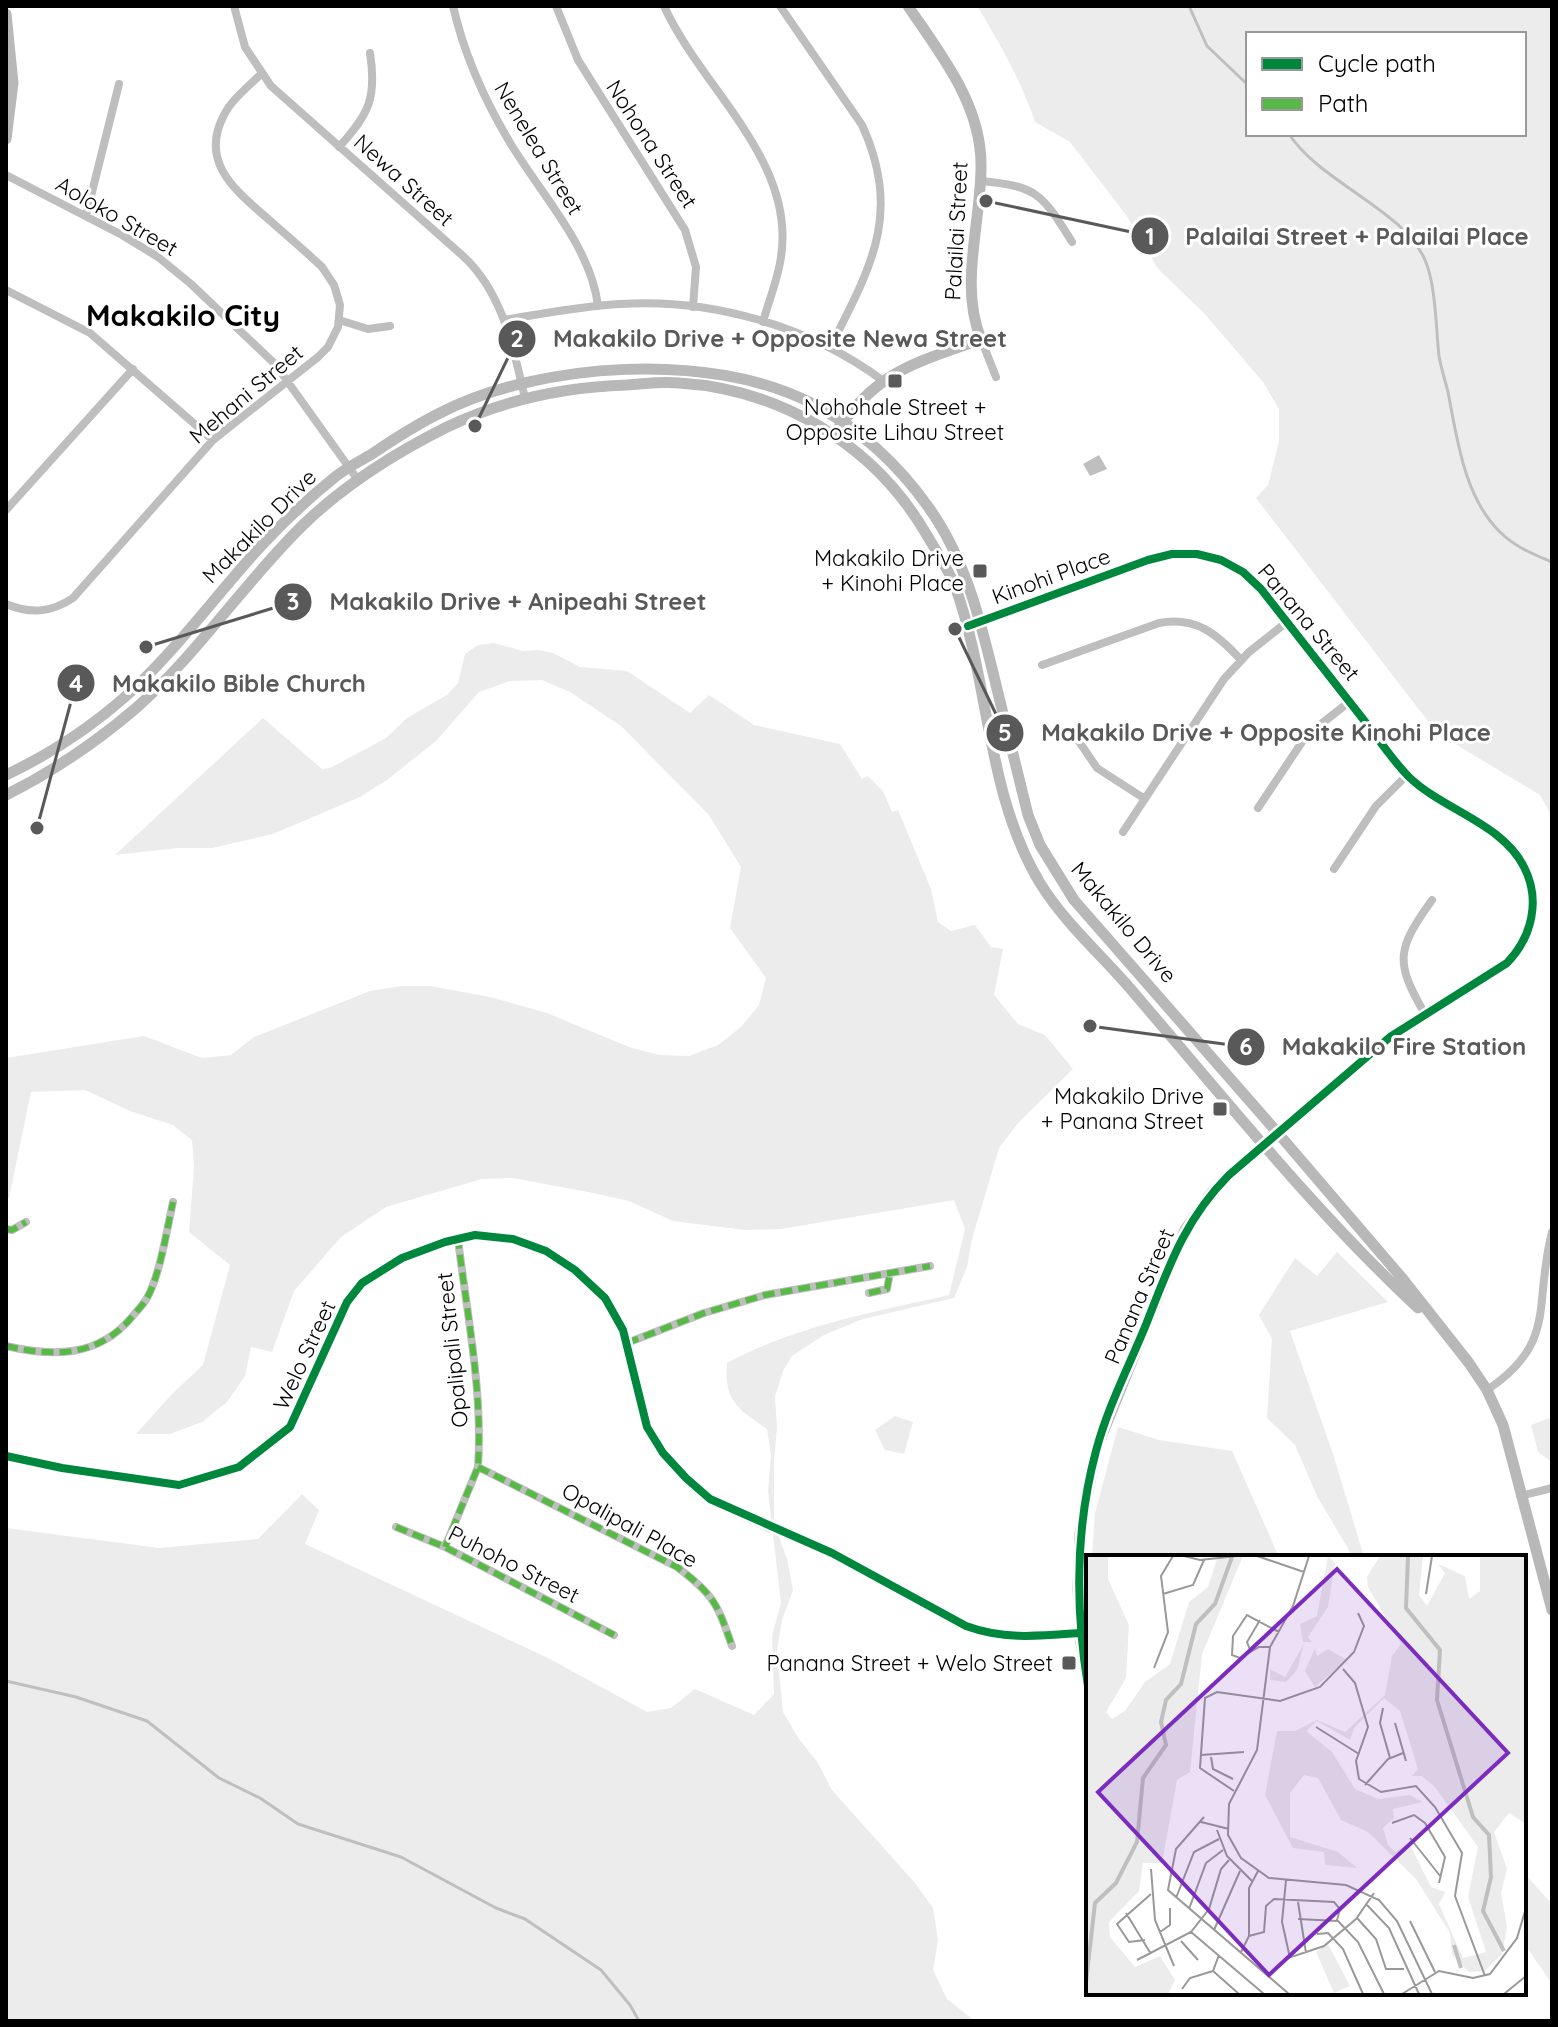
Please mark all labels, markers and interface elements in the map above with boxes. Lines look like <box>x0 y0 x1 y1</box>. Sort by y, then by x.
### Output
legend <box>1246 32 1526 136</box>
text: Cycle path <box>1318 48 1436 78</box>
street label: Nohona Street <box>600 75 704 213</box>
street label: Nenelea Street <box>488 76 590 220</box>
text: Path <box>1318 88 1369 118</box>
street label: Newa Street <box>348 128 460 232</box>
street label: Palailai Street <box>938 161 974 301</box>
street label: Aoloko Street <box>51 170 183 262</box>
callout: Palailai Street + Palailai Place <box>1130 212 1545 260</box>
text: 1 <box>1145 221 1155 251</box>
text: Palailai Street + Palailai Place <box>1185 221 1529 251</box>
district label: Makakilo City <box>86 296 280 334</box>
callout: Makakilo Drive + Opposite Newa Street <box>497 315 1023 363</box>
text: 2 <box>510 323 524 353</box>
text: Makakilo Drive + Opposite Newa Street <box>553 323 1007 353</box>
street label: Mehani Street <box>183 338 309 450</box>
marker: Nohohale Street + Opposite Lihau Street <box>886 372 904 390</box>
place label: Nohohale Street + Opposite Lihau Street <box>786 393 1004 446</box>
street label: Makakilo Drive <box>196 463 322 589</box>
street label: Kinohi Place <box>988 542 1114 610</box>
place label: Makakilo Drive + Kinohi Place <box>814 544 964 597</box>
street label: Panana Street <box>1252 558 1366 686</box>
marker: Makakilo Drive + Kinohi Place <box>971 562 989 580</box>
callout: Makakilo Drive + Anipeahi Street <box>273 578 722 626</box>
text: 3 <box>287 586 299 616</box>
text: Makakilo Drive + Anipeahi Street <box>329 586 707 616</box>
callout: Makakilo Bible Church <box>56 659 382 707</box>
text: 4 <box>69 668 83 698</box>
text: Makakilo Bible Church <box>112 668 366 698</box>
callout: Makakilo Drive + Opposite Kinohi Place <box>985 709 1506 757</box>
text: 5 <box>998 717 1012 747</box>
text: Makakilo Drive + Opposite Kinohi Place <box>1041 717 1491 747</box>
street label: Makakilo Drive <box>1065 856 1183 988</box>
callout: Makakilo Fire Station <box>1226 1023 1543 1071</box>
text: 6 <box>1239 1031 1253 1061</box>
text: Makakilo Fire Station <box>1282 1031 1526 1061</box>
place label: Makakilo Drive + Panana Street <box>1041 1082 1204 1135</box>
marker: Makakilo Drive + Panana Street <box>1211 1100 1229 1118</box>
street label: Panana Street <box>1098 1224 1180 1368</box>
street label: Opalipali Street <box>430 1271 474 1429</box>
street label: Welo Street <box>266 1296 342 1414</box>
street label: Opalipali Place <box>557 1476 703 1574</box>
street label: Puhoho Street <box>444 1519 584 1609</box>
inset map <box>1086 1555 1526 1995</box>
place label: Panana Street + Welo Street <box>766 1649 1053 1677</box>
marker: Panana Street + Welo Street <box>1060 1654 1078 1672</box>

